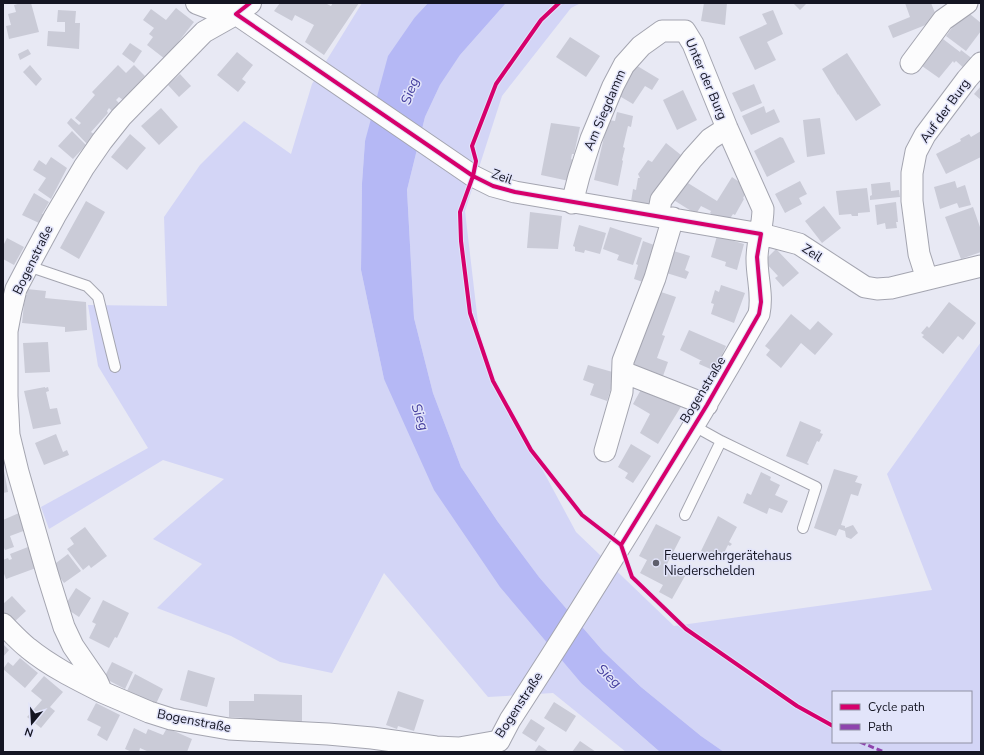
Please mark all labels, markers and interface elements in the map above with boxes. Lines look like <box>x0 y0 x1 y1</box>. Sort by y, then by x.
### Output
street label: Unter der Burg <box>681 35 731 123</box>
street label: Am Siegdamm <box>580 67 630 153</box>
water label: Sieg <box>396 75 424 107</box>
street label: Auf der Burg <box>916 75 974 147</box>
street label: Zeil <box>489 165 515 189</box>
street label: Bogenstraße <box>8 222 58 298</box>
street label: Zeil <box>798 240 826 266</box>
street label: Bogenstraße <box>676 353 730 427</box>
water label: Sieg <box>407 401 433 433</box>
place label: Feuerwehrgerätehaus Niederschelden <box>664 547 792 580</box>
marker: Feuerwehrgerätehaus Niederschelden <box>651 558 661 568</box>
water label: Sieg <box>592 660 626 692</box>
street label: Bogenstraße <box>491 669 547 741</box>
legend <box>832 691 972 743</box>
text: Cycle path <box>868 699 925 715</box>
north arrow <box>12 703 52 743</box>
street label: Bogenstraße <box>155 705 233 737</box>
text: Path <box>868 719 893 735</box>
text: N <box>23 724 35 740</box>

